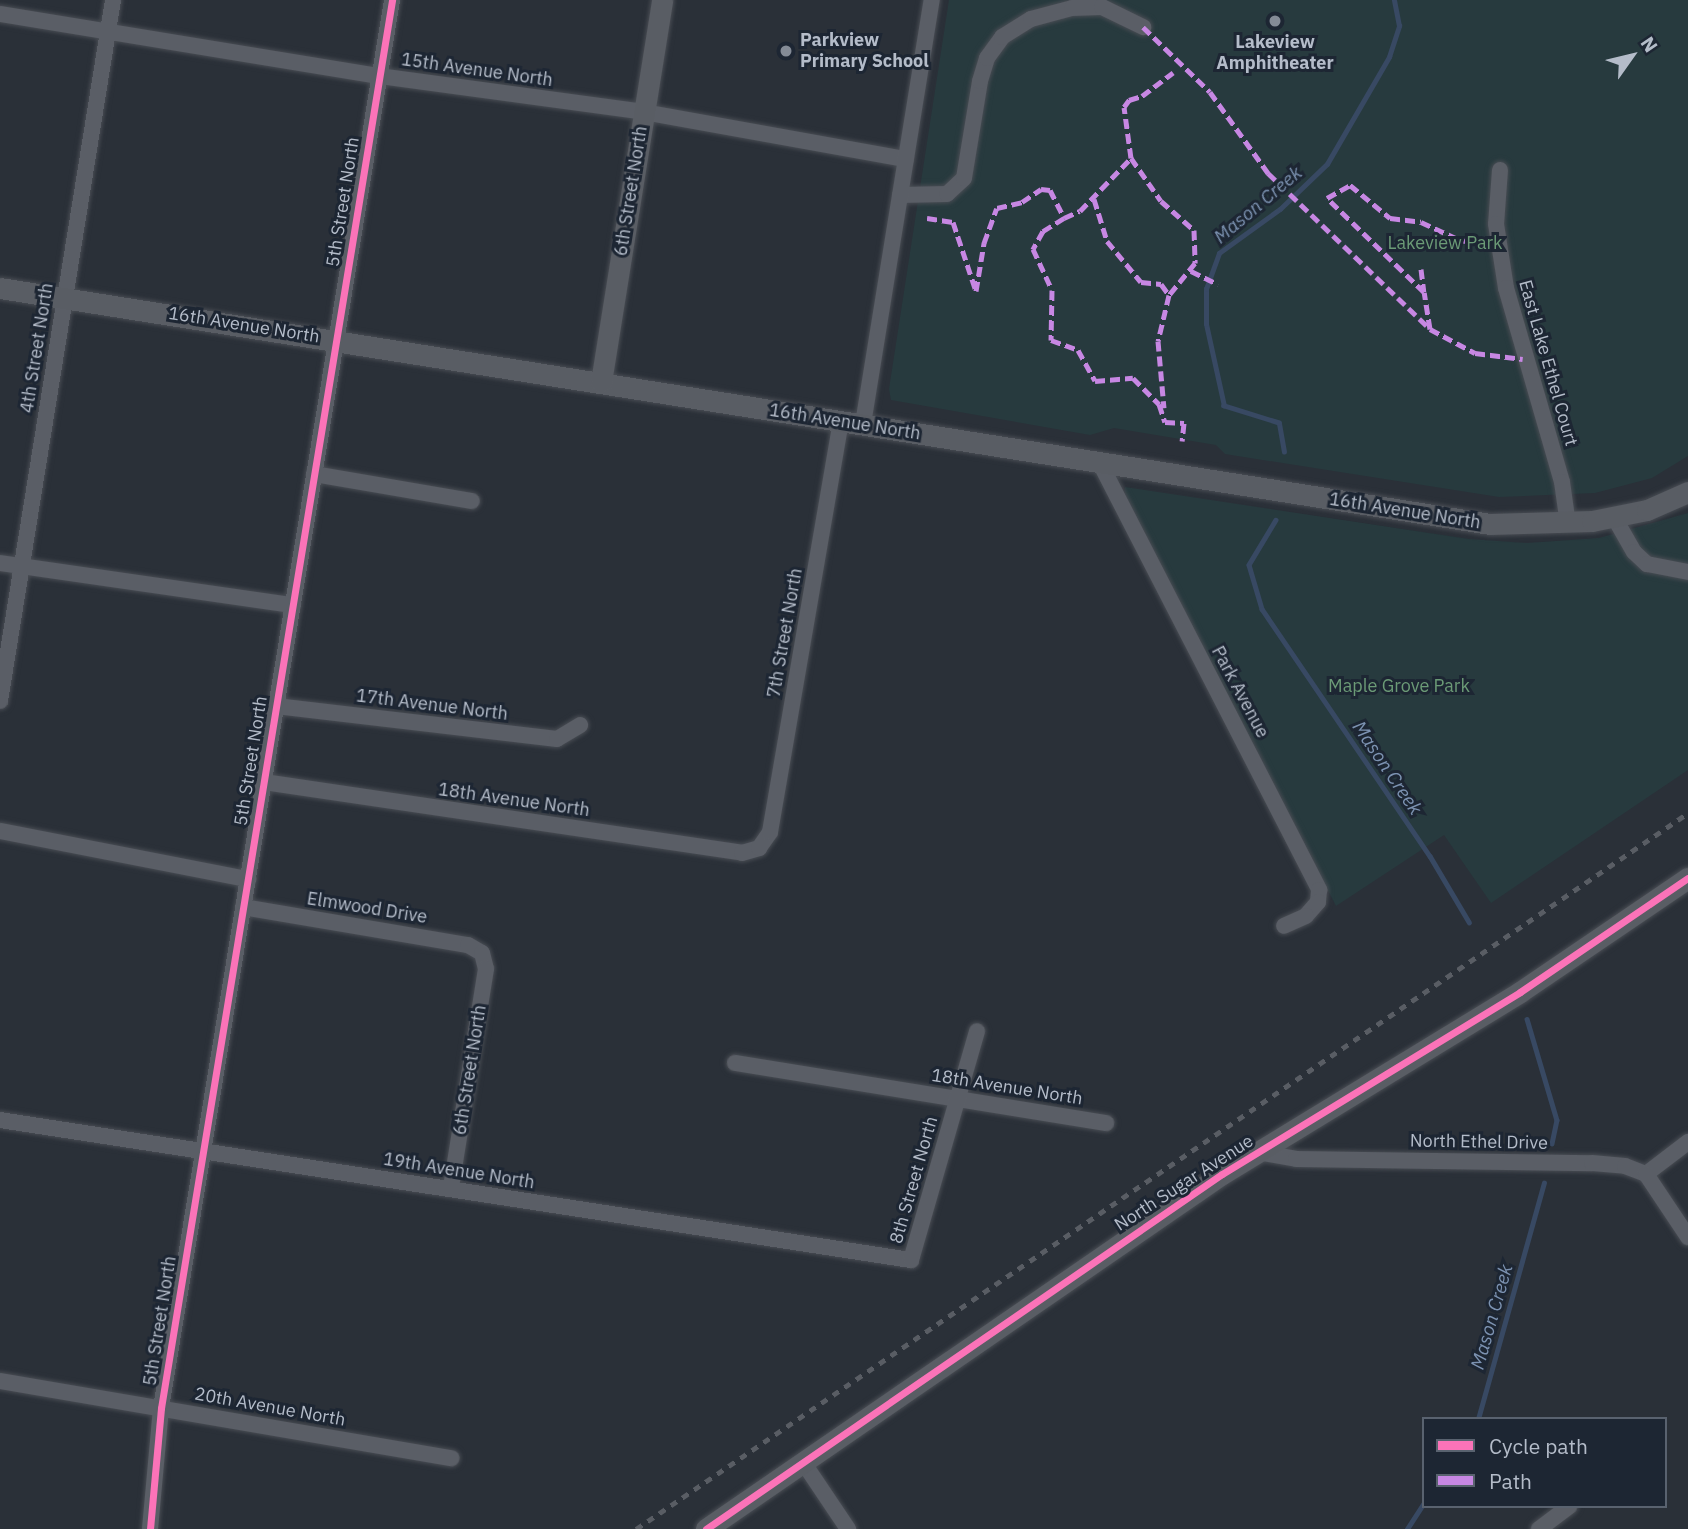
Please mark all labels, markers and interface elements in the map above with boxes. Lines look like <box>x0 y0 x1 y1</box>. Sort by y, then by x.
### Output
marker: Lakeview Amphitheater <box>1267 13 1283 29</box>
north arrow <box>1597 21 1667 91</box>
place label: Parkview Primary School <box>800 30 929 72</box>
place label: Lakeview Amphitheater <box>1216 32 1334 74</box>
text: N <box>1636 32 1663 57</box>
marker: Parkview Primary School <box>778 43 794 59</box>
street label: 15th Avenue North <box>400 49 554 91</box>
street label: 6th Street North <box>610 124 652 258</box>
street label: 5th Street North <box>322 135 364 269</box>
water label: Mason Creek <box>1209 162 1307 248</box>
park label: Lakeview Park <box>1387 232 1503 254</box>
street label: East Lake Ethel Court <box>1514 277 1582 449</box>
street label: 4th Street North <box>16 281 58 415</box>
street label: 16th Avenue North <box>167 302 321 348</box>
street label: 16th Avenue North <box>768 399 922 445</box>
street label: 16th Avenue North <box>1328 488 1482 534</box>
street label: 7th Street North <box>763 567 807 699</box>
street label: Park Avenue <box>1207 642 1273 742</box>
park label: Maple Grove Park <box>1328 675 1470 697</box>
street label: 17th Avenue North <box>355 685 509 725</box>
street label: 5th Street North <box>230 694 272 828</box>
water label: Mason Creek <box>1347 717 1427 819</box>
street label: 18th Avenue North <box>437 779 591 821</box>
street label: Elmwood Drive <box>305 888 429 928</box>
street label: 6th Street North <box>449 1003 491 1137</box>
street label: 18th Avenue North <box>930 1064 1084 1110</box>
street label: 8th Street North <box>886 1114 942 1246</box>
street label: North Sugar Avenue <box>1111 1130 1257 1236</box>
street label: North Ethel Drive <box>1410 1130 1548 1154</box>
street label: 19th Avenue North <box>382 1148 536 1194</box>
street label: 5th Street North <box>139 1254 181 1388</box>
water label: Mason Creek <box>1466 1262 1518 1372</box>
street label: 20th Avenue North <box>193 1383 347 1431</box>
legend <box>1422 1417 1667 1508</box>
text: Cycle path <box>1489 1432 1588 1460</box>
text: Path <box>1489 1467 1532 1495</box>

